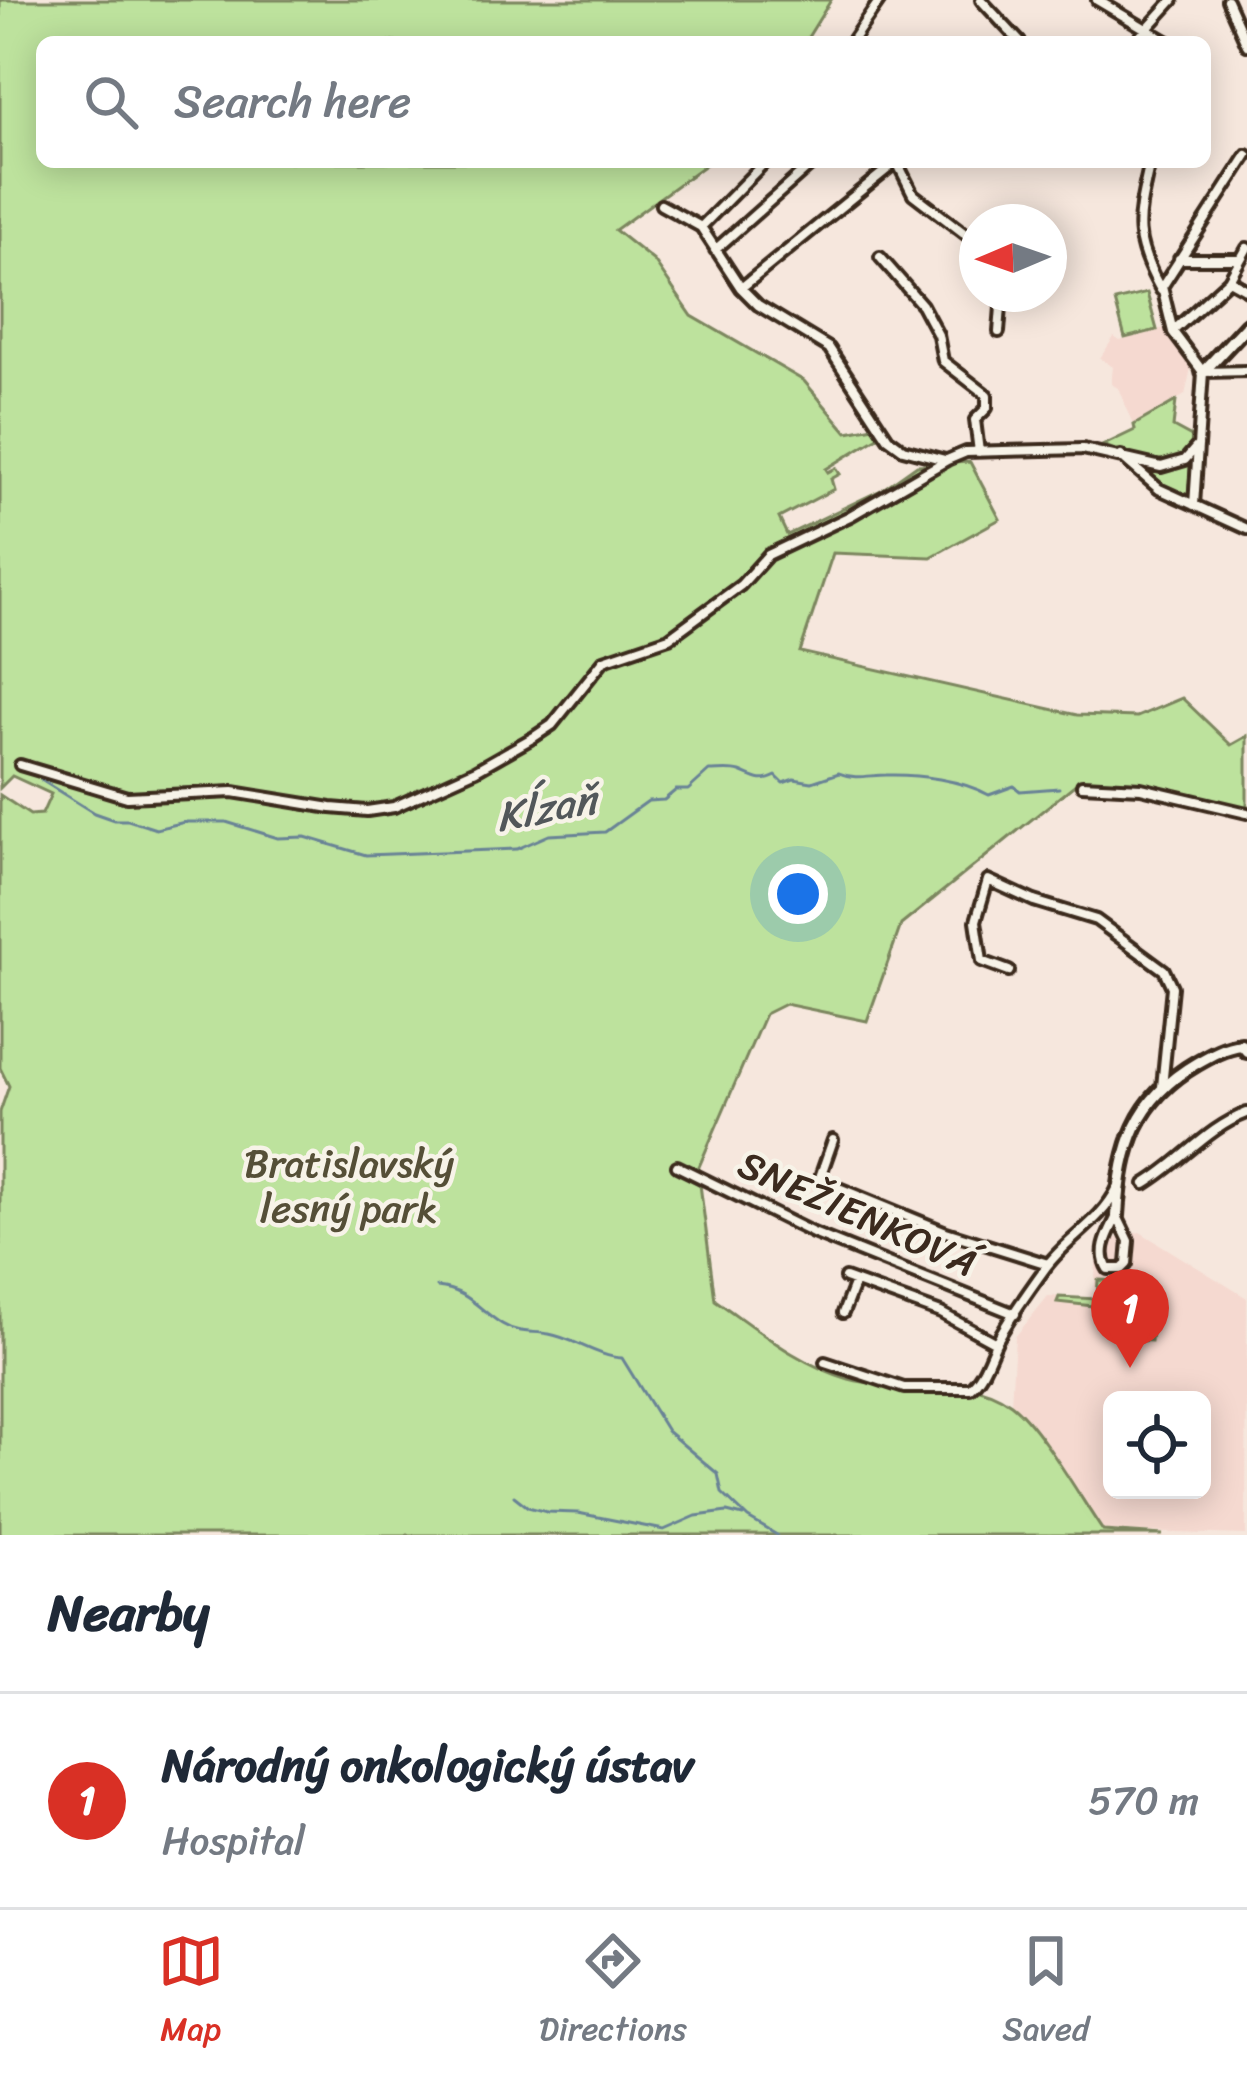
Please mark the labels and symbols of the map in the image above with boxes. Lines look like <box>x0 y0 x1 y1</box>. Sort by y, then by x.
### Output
north arrow <box>959 204 1067 312</box>
water label: Kĺzaň <box>489 761 610 854</box>
your location <box>768 864 828 924</box>
park label: Bratislavský lesný park <box>244 1129 455 1243</box>
street label: SNEŽIENKOVÁ <box>727 1130 993 1299</box>
pin: 1 <box>1091 1269 1169 1368</box>

